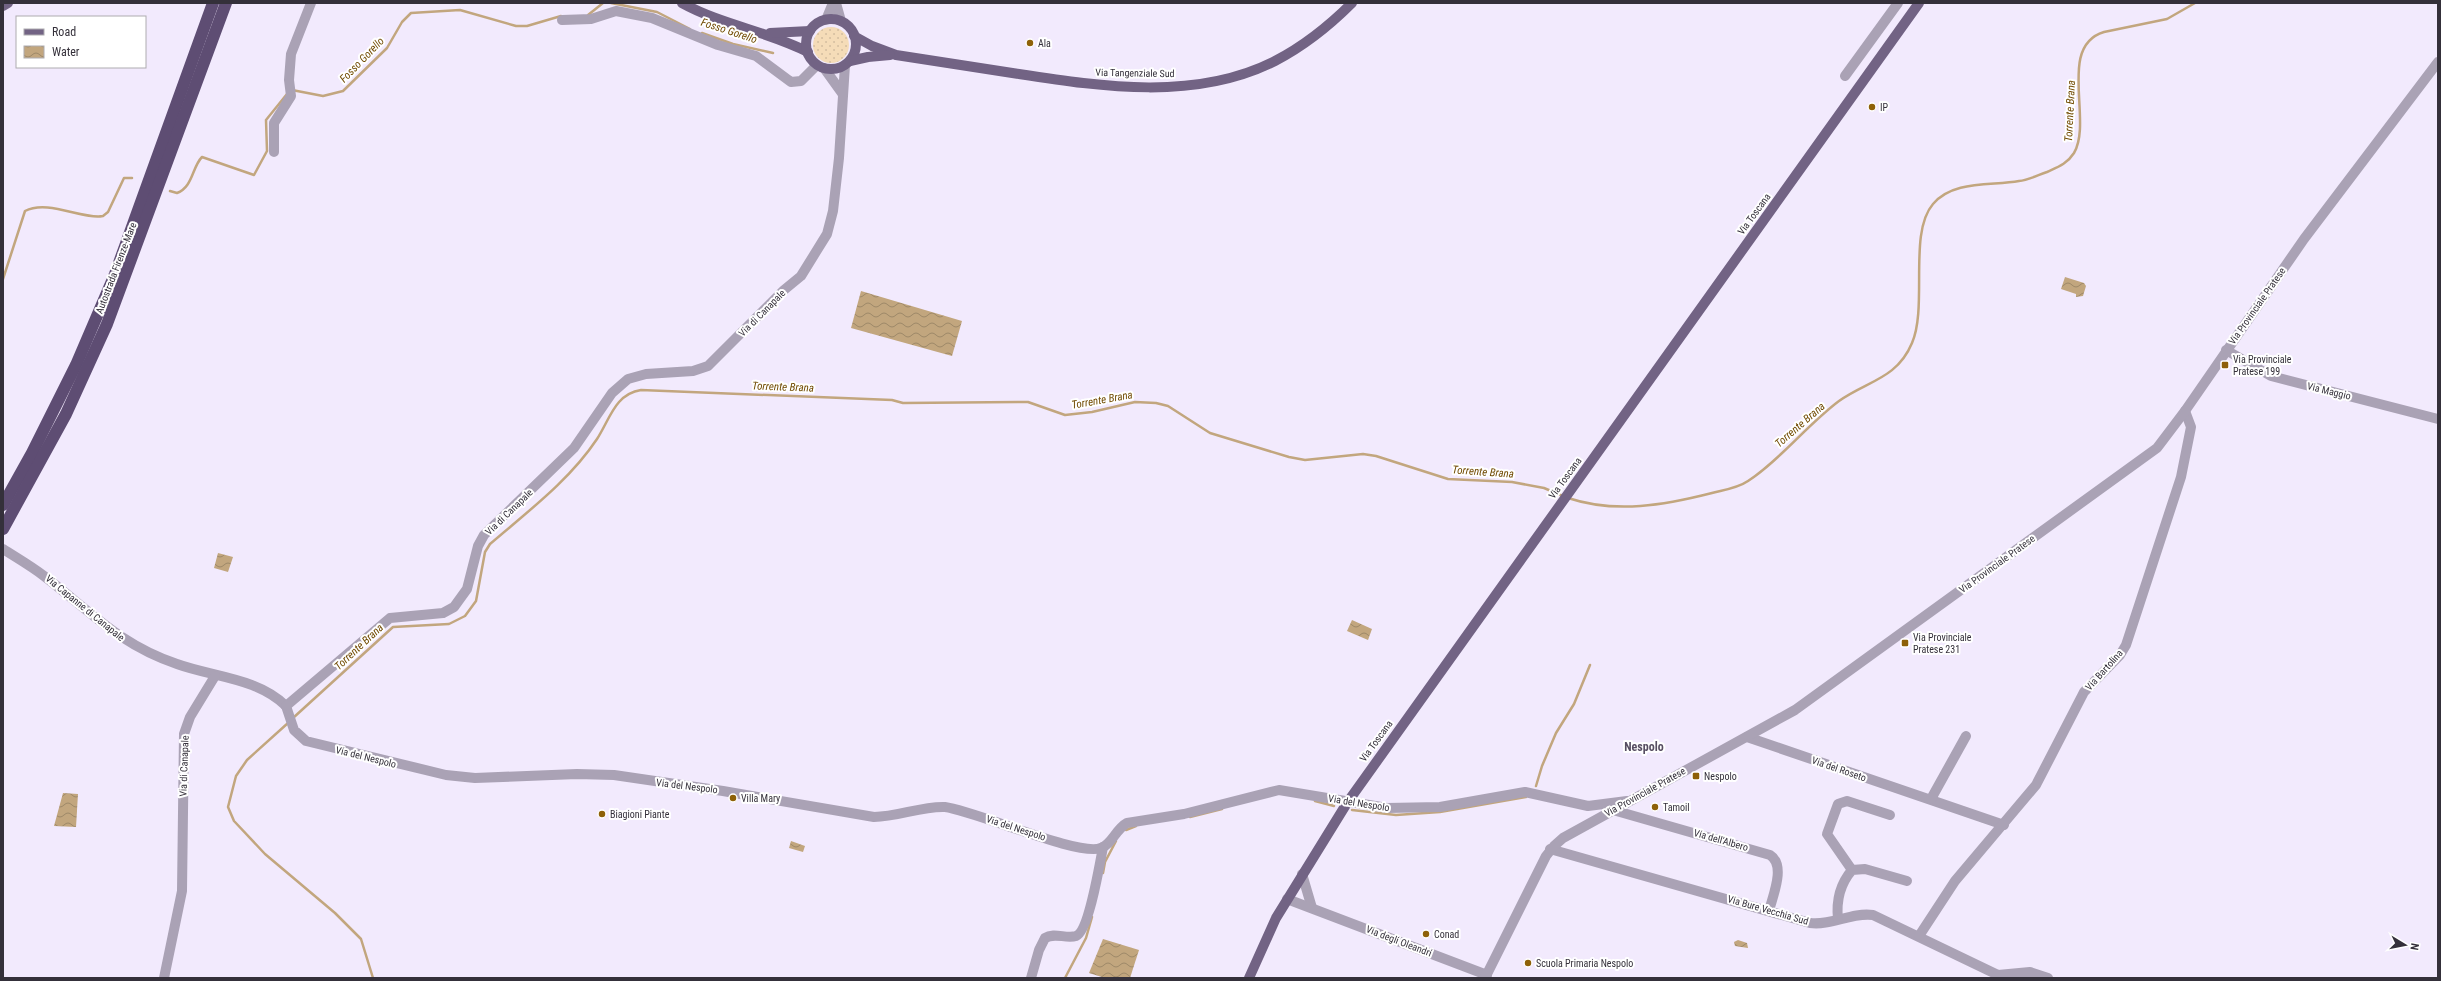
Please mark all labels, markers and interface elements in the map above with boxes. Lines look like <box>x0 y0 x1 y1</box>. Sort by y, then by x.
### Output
legend <box>16 16 146 68</box>
water label: Fosso Gorello <box>699 16 759 46</box>
text: Road <box>52 25 76 39</box>
water label: Fosso Gorello <box>337 35 387 85</box>
marker: Ala <box>1025 38 1035 48</box>
place label: Ala <box>1038 38 1051 49</box>
text: Water <box>52 45 80 59</box>
street label: Via Tangenziale Sud <box>1095 67 1175 79</box>
water label: Torrente Brana <box>2062 80 2078 142</box>
marker: IP <box>1867 102 1877 112</box>
place label: IP <box>1880 102 1889 113</box>
street label: Via Toscana <box>1735 191 1773 237</box>
street label: Autostrada Firenze-Mare <box>94 221 139 315</box>
street label: Via Provinciale Pratese <box>2226 265 2288 346</box>
street label: Via di Canapale <box>736 287 788 339</box>
place label: Via Provinciale Pratese 199 <box>2233 354 2292 377</box>
marker: Via Provinciale Pratese 199 <box>2220 360 2230 370</box>
water label: Torrente Brana <box>752 379 814 395</box>
street label: Via Maggio <box>2306 380 2352 402</box>
water label: Torrente Brana <box>1070 388 1134 412</box>
water label: Torrente Brana <box>1772 400 1828 450</box>
street label: Via Toscana <box>1546 455 1584 501</box>
water label: Torrente Brana <box>1452 463 1514 481</box>
street label: Via di Canapale <box>483 487 535 537</box>
street label: Via Provinciale Pratese <box>1957 533 2037 595</box>
street label: Via Capanne di Canapale <box>43 573 127 643</box>
water label: Torrente Brana <box>332 621 386 673</box>
place label: Via Provinciale Pratese 231 <box>1913 632 1972 655</box>
marker: Via Provinciale Pratese 231 <box>1900 638 1910 648</box>
street label: Via Bartolina <box>2083 647 2125 692</box>
street label: Via Toscana <box>1357 718 1395 764</box>
street label: Via di Canapale <box>177 735 191 797</box>
district label: Nespolo <box>1624 740 1664 754</box>
street label: Via del Nespolo <box>335 744 397 770</box>
street label: Via del Roseto <box>1810 755 1868 783</box>
street label: Via Provinciale Pratese <box>1603 765 1688 819</box>
marker: Nespolo <box>1691 771 1701 781</box>
place label: Nespolo <box>1704 771 1737 782</box>
street label: Via del Nespolo <box>656 777 718 795</box>
marker: Villa Mary <box>728 793 738 803</box>
place label: Villa Mary <box>741 793 780 804</box>
street label: Via del Nespolo <box>1328 793 1390 813</box>
marker: Tamoil <box>1650 802 1660 812</box>
place label: Tamoil <box>1663 802 1690 813</box>
marker: Biagioni Piante <box>597 809 607 819</box>
place label: Biagioni Piante <box>610 809 670 820</box>
street label: Via del Nespolo <box>985 813 1047 843</box>
street label: Via dell'Albero <box>1693 827 1749 853</box>
street label: Via Bure Vecchia Sud <box>1726 893 1810 927</box>
street label: Via degli Oleandri <box>1365 923 1433 959</box>
north arrow <box>2385 925 2425 965</box>
marker: Conad <box>1421 929 1431 939</box>
place label: Conad <box>1434 929 1459 940</box>
text: N <box>2407 942 2421 951</box>
marker: Scuola Primaria Nespolo <box>1523 958 1533 968</box>
place label: Scuola Primaria Nespolo <box>1536 958 1633 969</box>

